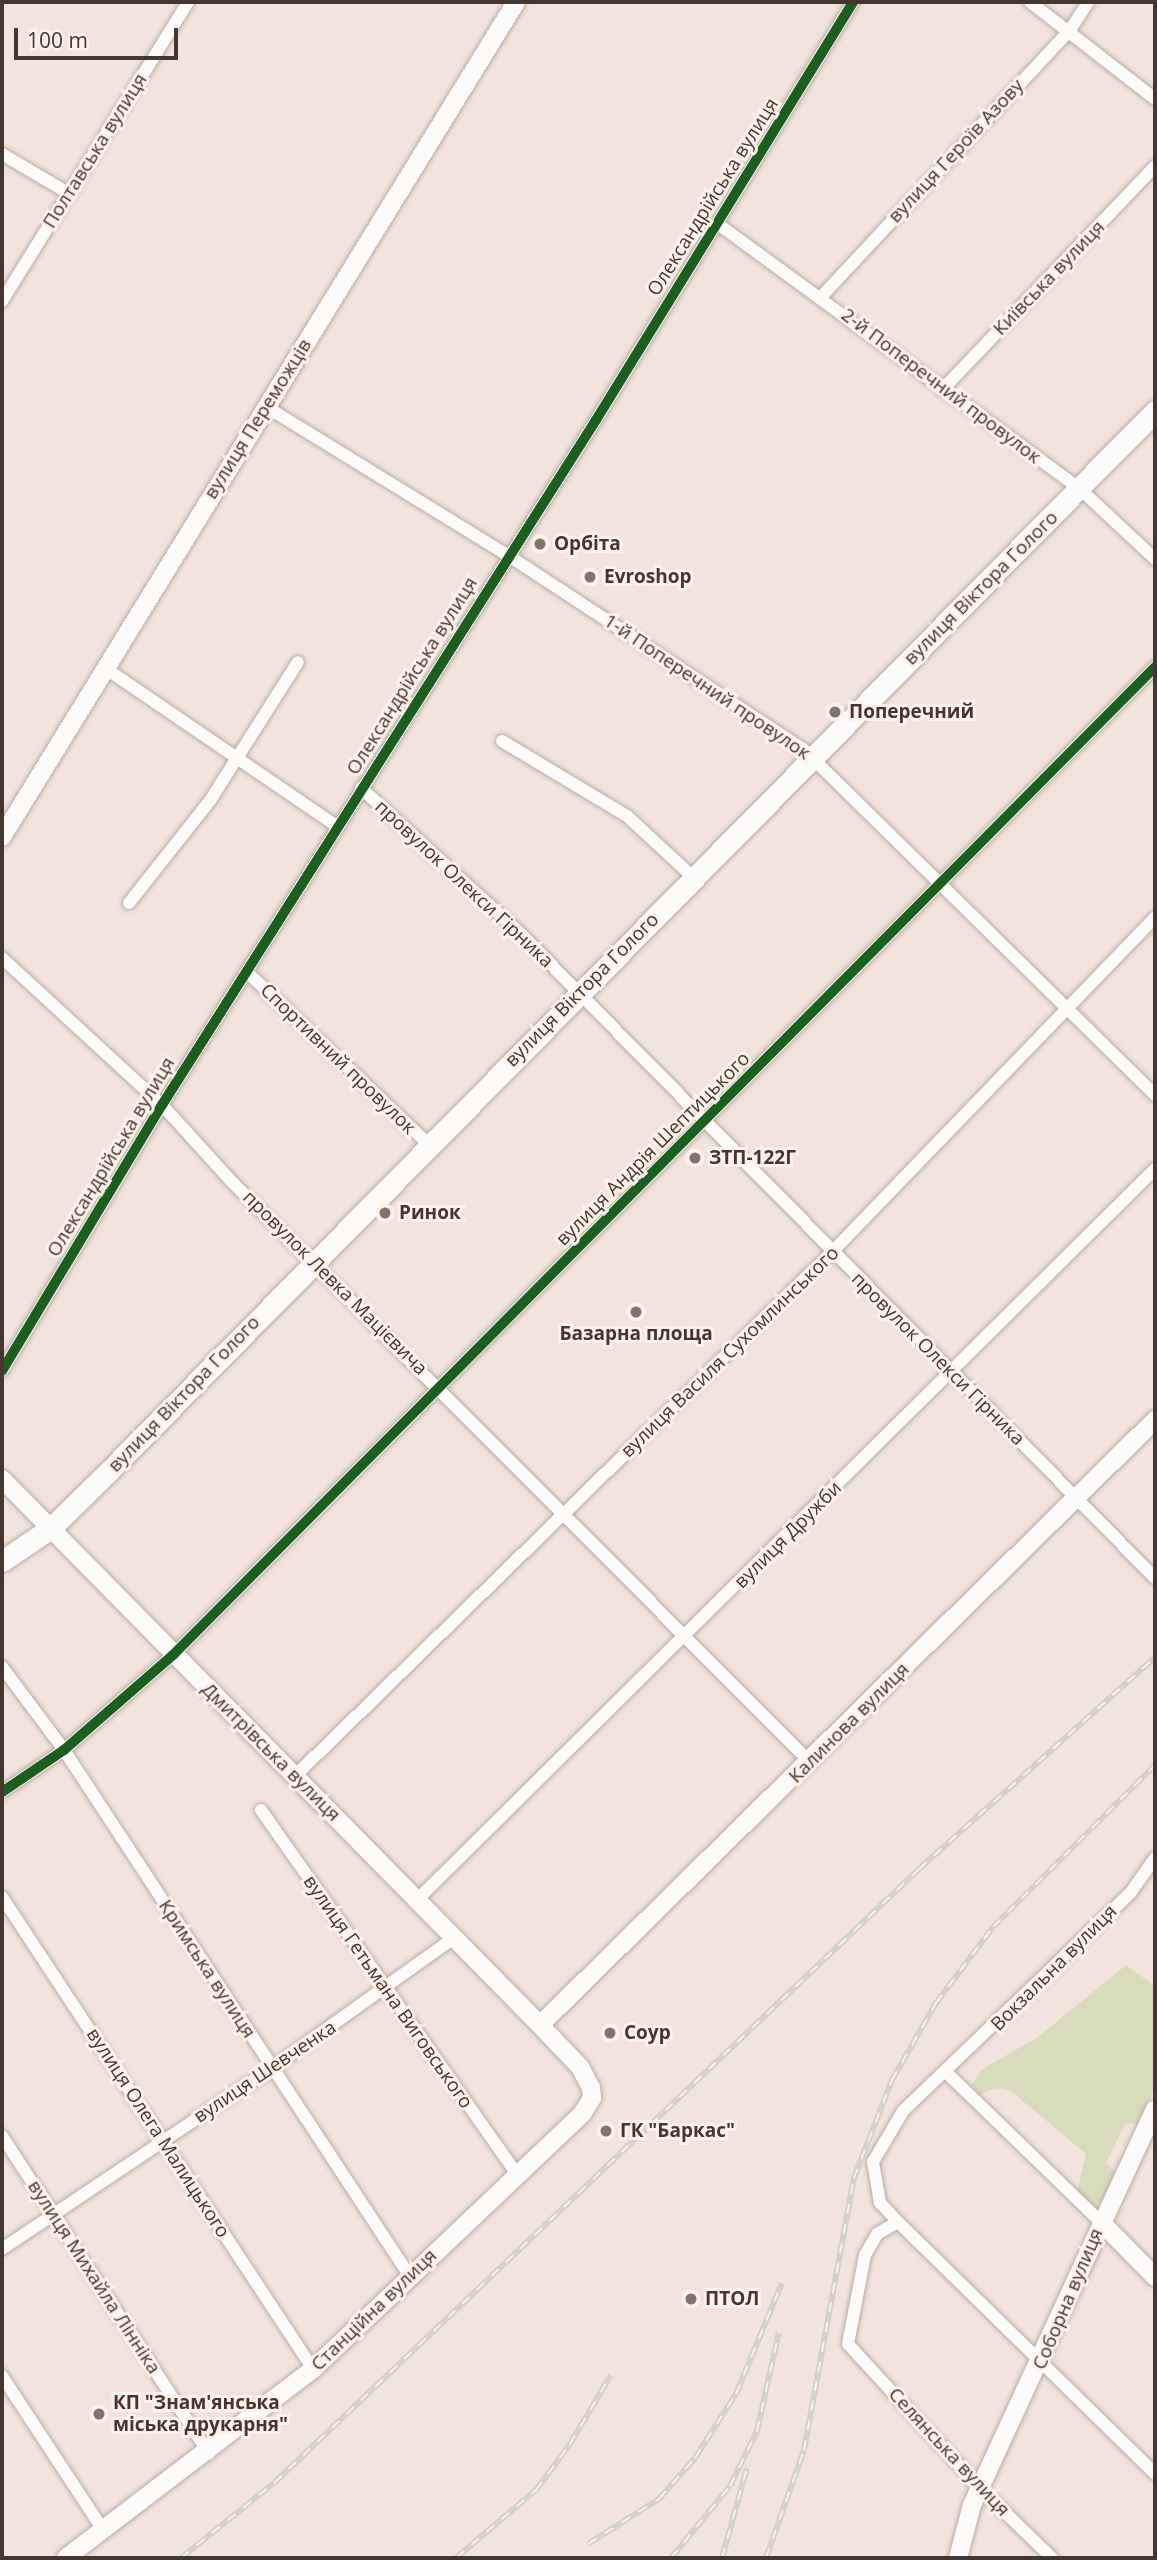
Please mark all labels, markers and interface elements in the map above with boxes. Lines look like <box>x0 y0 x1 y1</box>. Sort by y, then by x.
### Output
scale bar <box>18 14 182 58</box>
text: 100 m <box>27 26 88 54</box>
street label: Полтавська вулиця <box>38 70 152 232</box>
street label: вулиця Героїв Азову <box>884 74 1028 228</box>
street label: Олександрійська вулиця <box>643 94 783 300</box>
street label: Київська вулиця <box>988 216 1110 340</box>
street label: 2-й Поперечний провулок <box>837 303 1045 469</box>
street label: вулиця Переможців <box>199 335 317 503</box>
street label: вулиця Віктора Голого <box>899 506 1063 670</box>
place label: Орбіта <box>554 533 621 555</box>
marker: Орбіта <box>532 536 548 552</box>
place label: Evroshop <box>604 566 692 588</box>
marker: Evroshop <box>582 569 598 585</box>
street label: Олександрійська вулиця <box>342 573 482 779</box>
street label: 1-й Поперечний провулок <box>599 609 815 765</box>
place label: Поперечний <box>849 701 974 723</box>
marker: Поперечний <box>827 704 843 720</box>
street label: провулок Олекси Гірника <box>370 795 558 973</box>
street label: вулиця Віктора Голого <box>500 908 664 1072</box>
street label: Спортивний провулок <box>256 979 420 1139</box>
street label: вулиця Андрія Шептицького <box>551 1047 755 1251</box>
street label: Олександрійська вулиця <box>42 1053 180 1261</box>
place label: ЗТП-122Г <box>709 1147 796 1169</box>
marker: ЗТП-122Г <box>687 1150 703 1166</box>
street label: провулок Левка Мацієвича <box>238 1186 432 1380</box>
place label: Ринок <box>399 1202 461 1224</box>
marker: Ринок <box>377 1205 393 1221</box>
street label: вулиця Василя Сухомлинського <box>616 1242 844 1462</box>
street label: провулок Олекси Гірника <box>847 1268 1029 1450</box>
marker: Базарна площа <box>628 1304 644 1320</box>
street label: вулиця Віктора Голого <box>103 1311 265 1477</box>
place label: Базарна площа <box>559 1323 713 1345</box>
street label: вулиця Дружби <box>730 1477 846 1593</box>
street label: Калинова вулиця <box>784 1658 914 1788</box>
street label: Дмитрівська вулиця <box>197 1678 345 1826</box>
street label: вулиця Гетьмана Виговського <box>299 1871 477 2113</box>
street label: Кримська вулиця <box>154 1895 260 2043</box>
street label: Вокзальна вулиця <box>986 1900 1122 2036</box>
street label: вулиця Шевченка <box>190 2016 340 2128</box>
place label: Соур <box>624 2022 671 2044</box>
street label: вулиця Олега Малицького <box>82 2024 234 2242</box>
marker: Соур <box>602 2025 618 2041</box>
place label: ГК "Баркас" <box>620 2120 735 2142</box>
marker: ГК "Баркас" <box>598 2123 614 2139</box>
street label: вулиця Михайла Лінніка <box>23 2176 165 2378</box>
street label: Соборна вулиця <box>1028 2225 1108 2373</box>
street label: Станційна вулиця <box>307 2244 441 2376</box>
place label: ПТОЛ <box>705 2288 759 2310</box>
marker: ПТОЛ <box>683 2291 699 2307</box>
street label: Селянська вулиця <box>884 2383 1014 2521</box>
place label: КП "Знам'янська міська друкарня" <box>113 2392 288 2436</box>
marker: КП "Знам'янська міська друкарня" <box>91 2406 107 2422</box>

